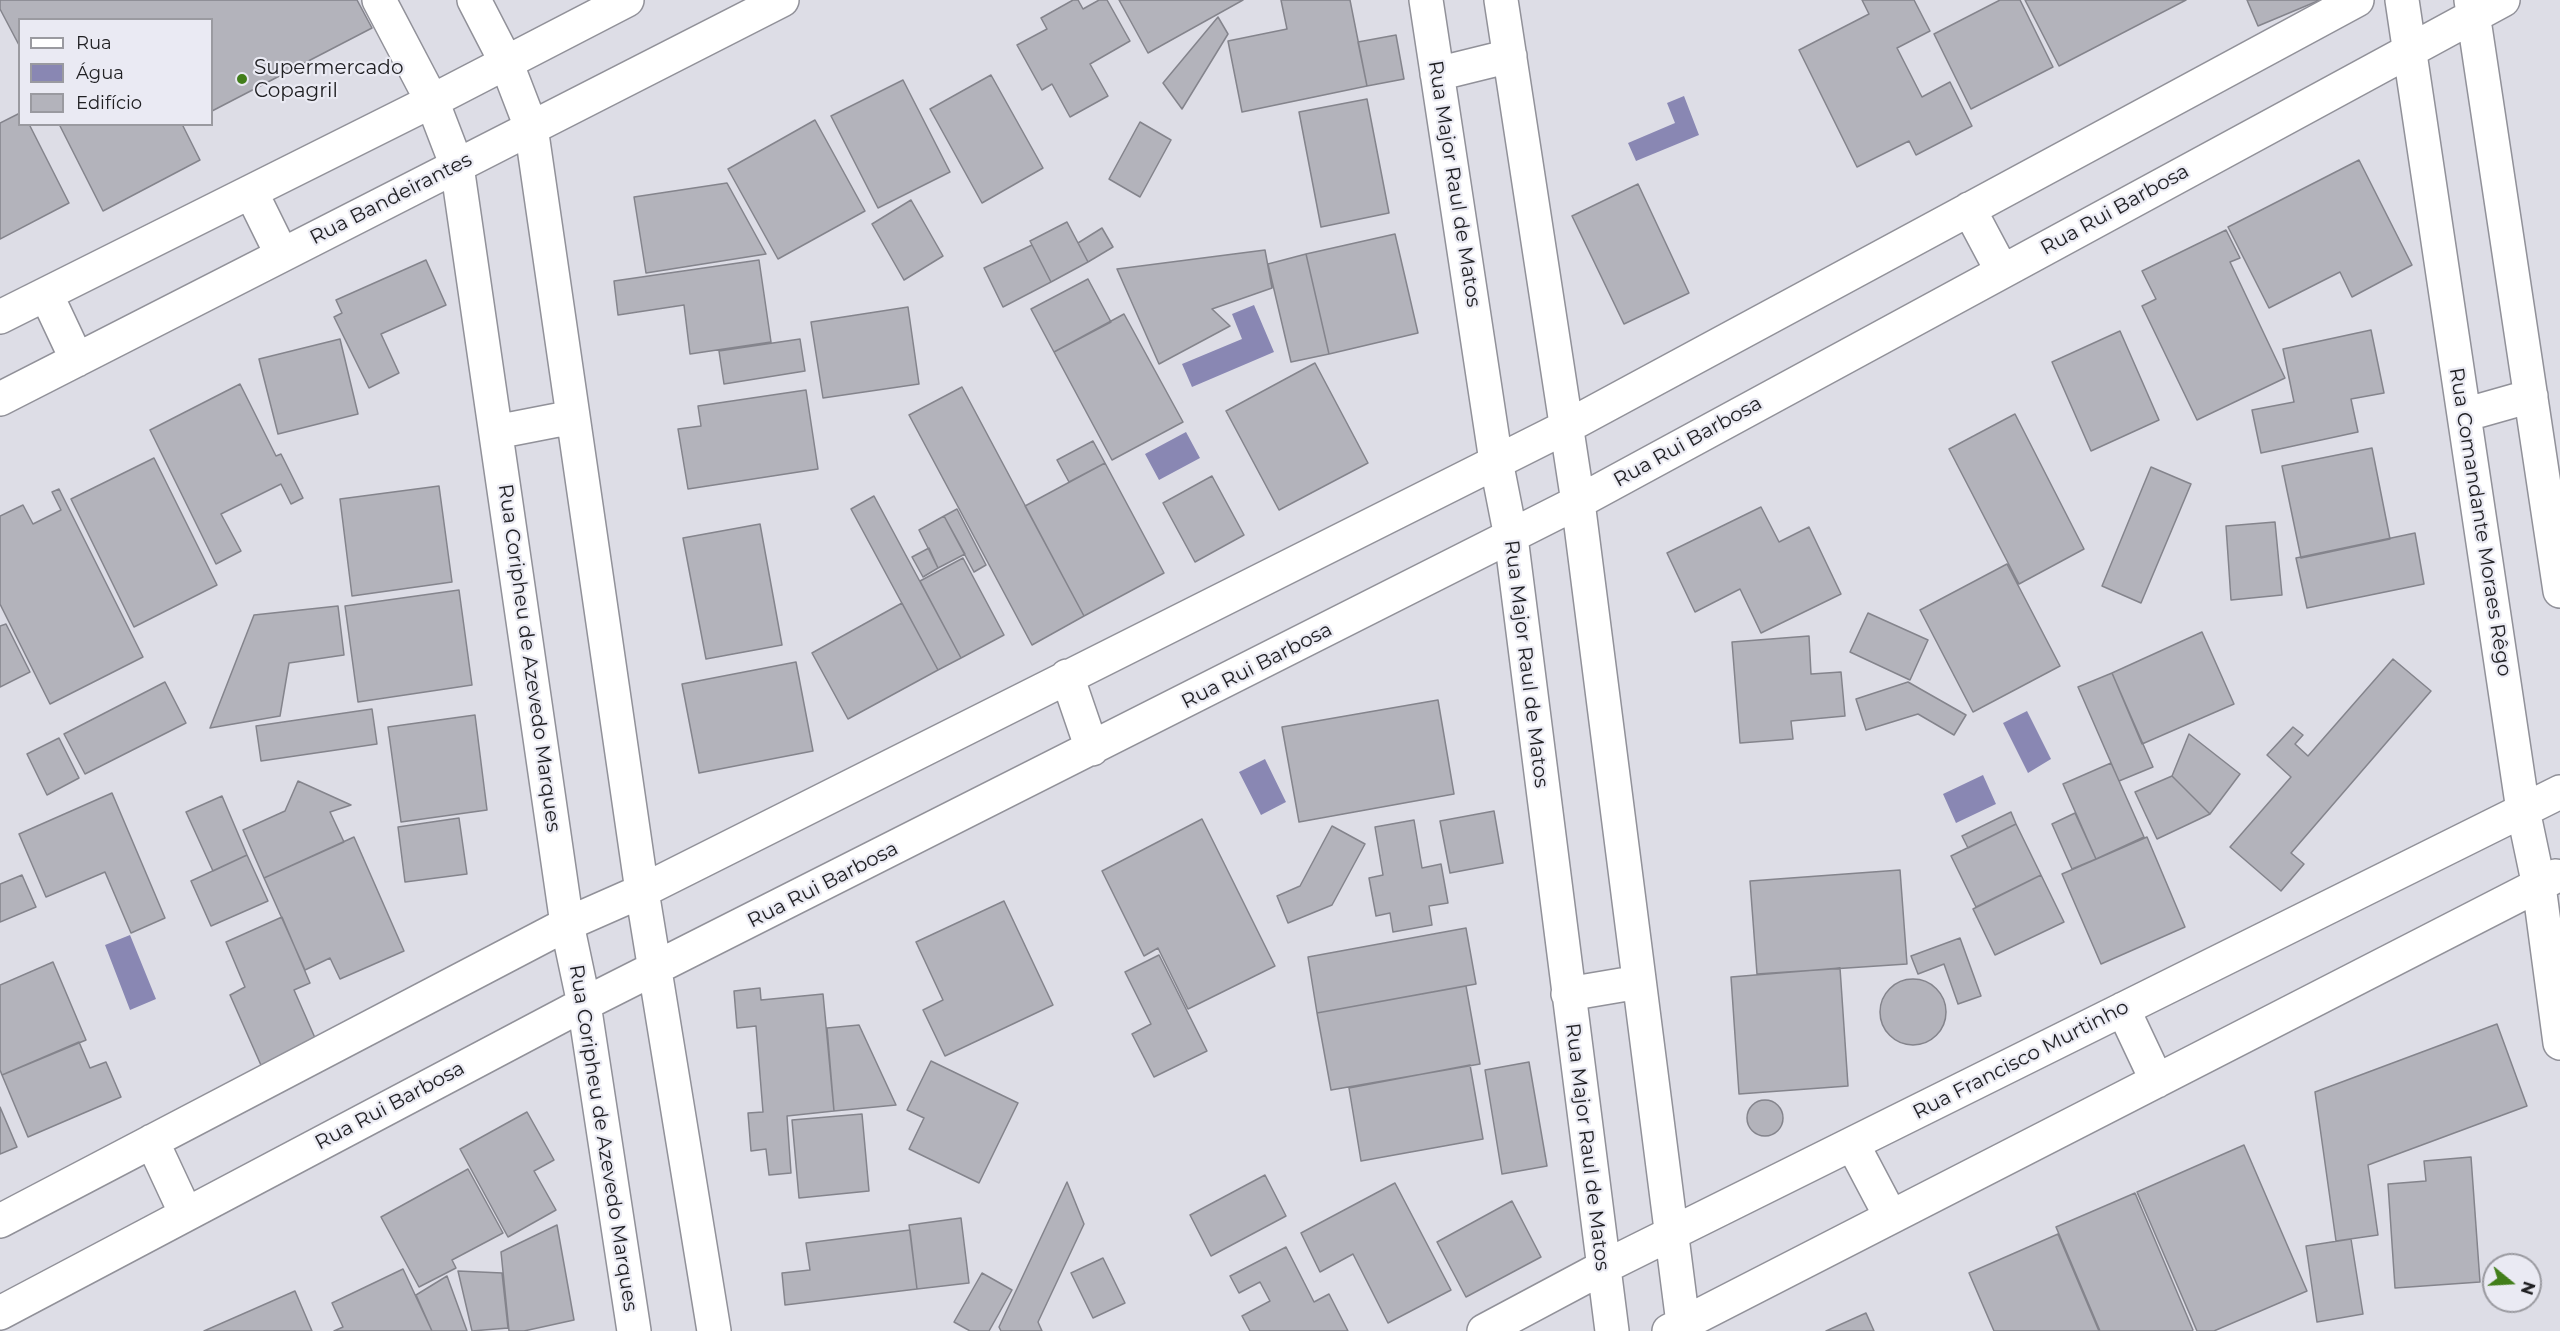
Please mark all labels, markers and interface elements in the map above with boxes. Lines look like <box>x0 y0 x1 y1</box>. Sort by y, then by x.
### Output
legend <box>18 18 213 126</box>
text: Rua <box>76 32 112 54</box>
place label: Supermercado Copagril <box>254 56 403 103</box>
street label: Rua Major Raul de Matos <box>1423 59 1485 309</box>
text: Água <box>76 62 124 84</box>
marker: Supermercado Copagril <box>235 72 249 86</box>
text: Edifício <box>76 92 142 114</box>
street label: Rua Bandeirantes <box>306 148 476 250</box>
street label: Rua Rui Barbosa <box>2037 159 2193 261</box>
street label: Rua Comandante Moraes Rêgo <box>2444 366 2516 678</box>
street label: Rua Rui Barbosa <box>1610 391 1766 493</box>
street label: Rua Coripheu de Azevedo Marques <box>493 483 565 833</box>
street label: Rua Major Raul de Matos <box>1499 539 1553 789</box>
street label: Rua Rui Barbosa <box>1178 618 1336 714</box>
street label: Rua Rui Barbosa <box>744 837 902 933</box>
street label: Rua Coripheu de Azevedo Marques <box>564 963 642 1313</box>
street label: Rua Francisco Murtinho <box>1909 995 2133 1125</box>
street label: Rua Major Raul de Matos <box>1560 1022 1614 1272</box>
street label: Rua Rui Barbosa <box>311 1056 469 1156</box>
north arrow <box>2482 1253 2542 1313</box>
text: N <box>2517 1279 2539 1297</box>

